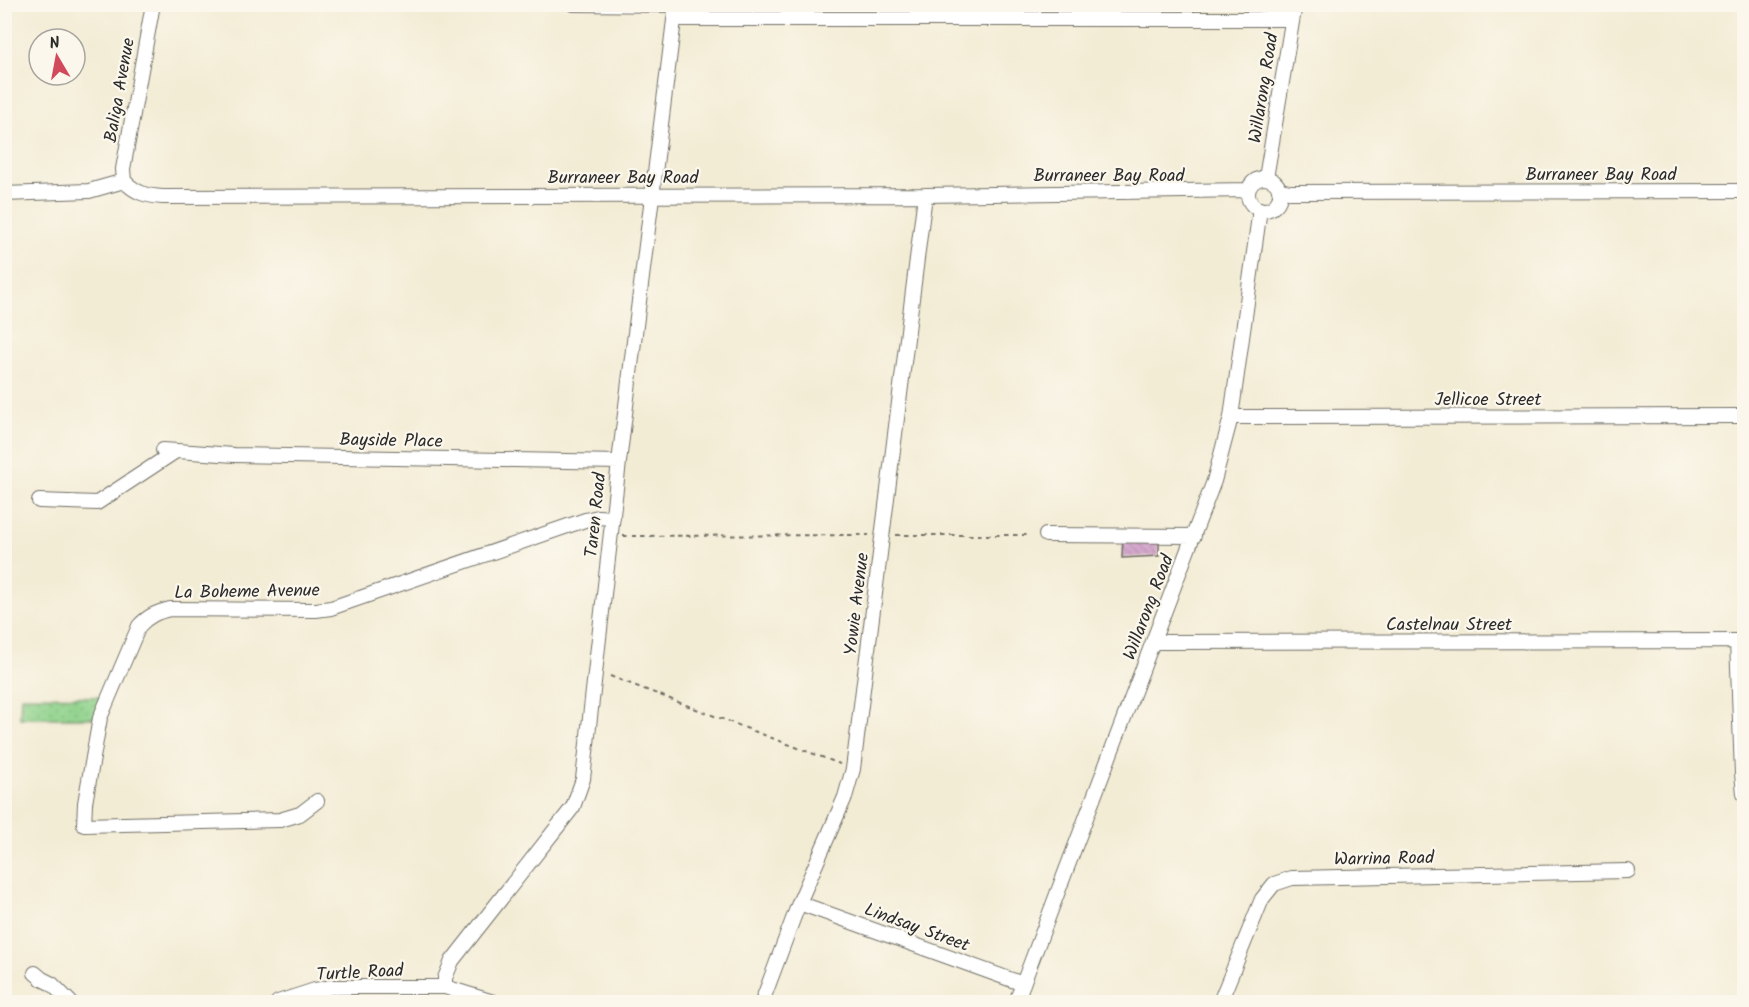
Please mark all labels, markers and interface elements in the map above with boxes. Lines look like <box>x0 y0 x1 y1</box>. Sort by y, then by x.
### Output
north arrow <box>27 27 87 87</box>
street label: Willarong Road <box>1241 30 1288 145</box>
text: N <box>48 31 62 57</box>
street label: Baliga Avenue <box>97 36 144 145</box>
street label: Burraneer Bay Road <box>1525 161 1678 190</box>
street label: Burraneer Bay Road <box>1033 162 1186 191</box>
street label: Burraneer Bay Road <box>547 164 700 193</box>
street label: Jellicoe Street <box>1435 386 1542 415</box>
street label: Bayside Place <box>339 426 443 457</box>
street label: Taren Road <box>578 470 615 559</box>
street label: Willarong Road <box>1116 549 1183 665</box>
street label: Yowie Avenue <box>837 551 878 657</box>
street label: La Boheme Avenue <box>174 577 320 608</box>
street label: Castelnau Street <box>1386 611 1513 640</box>
street label: Warrina Road <box>1334 844 1435 875</box>
street label: Lindsay Street <box>860 896 974 961</box>
street label: Turtle Road <box>316 957 405 990</box>

